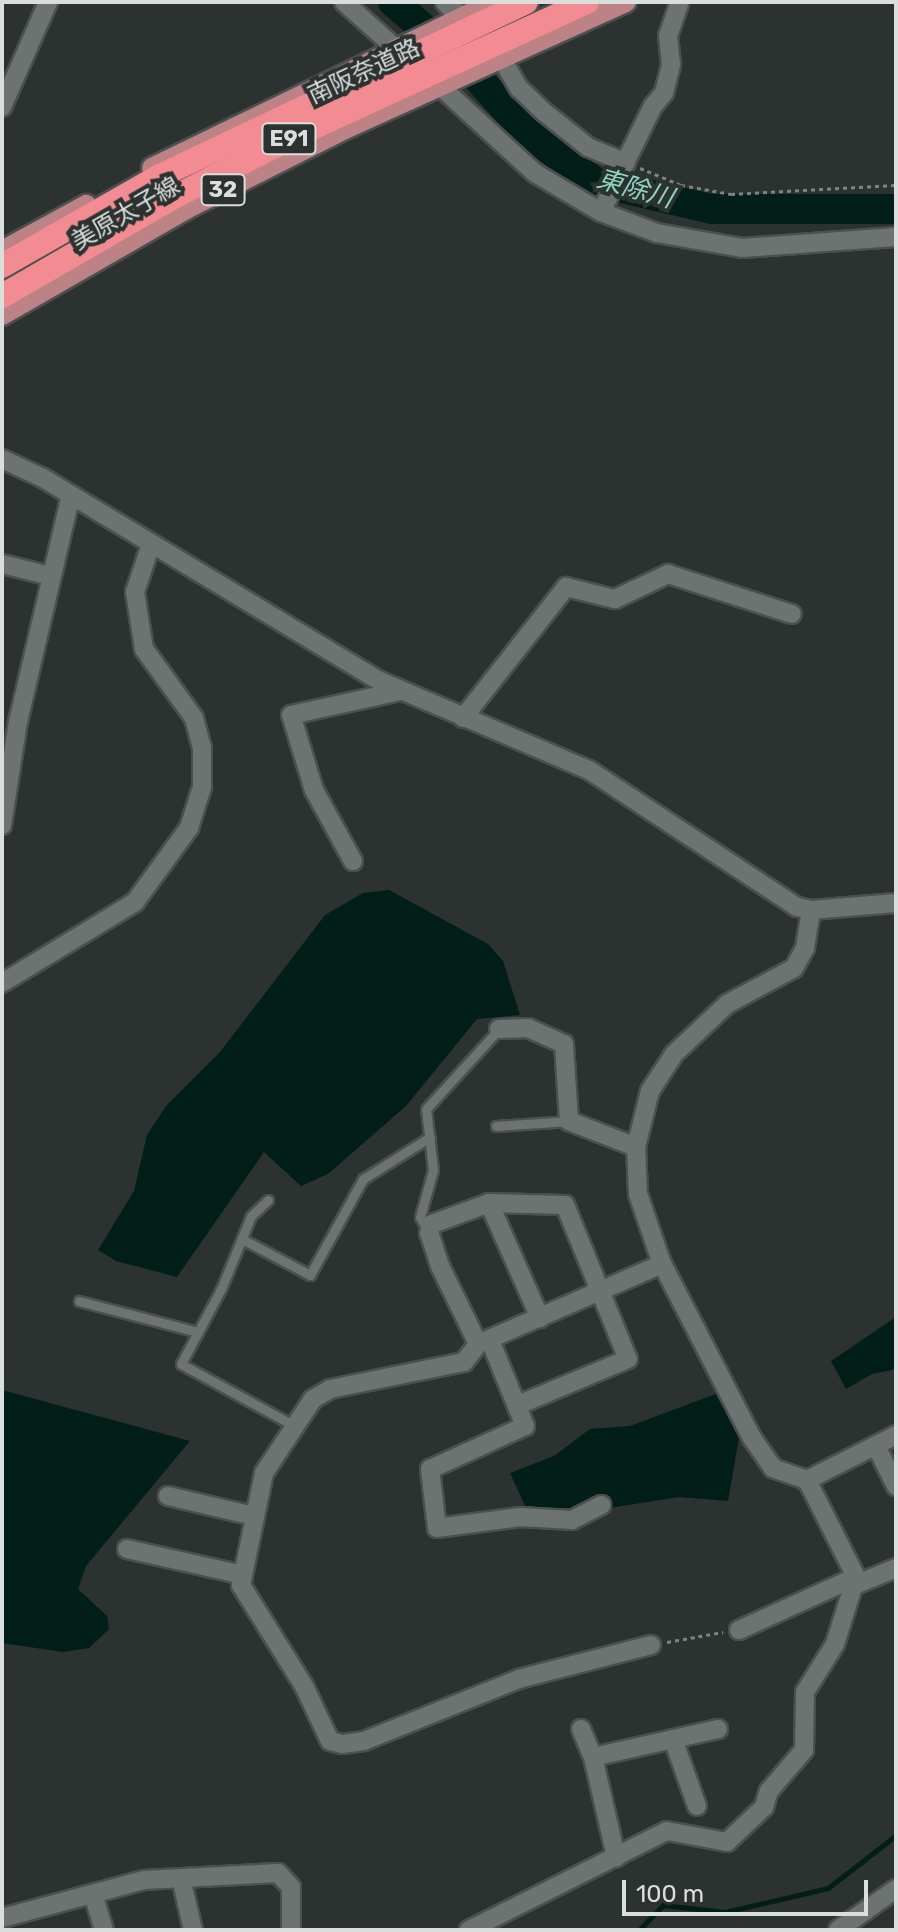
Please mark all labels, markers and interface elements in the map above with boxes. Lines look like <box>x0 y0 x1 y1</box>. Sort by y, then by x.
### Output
street label: 南阪奈道路 <box>304 34 424 110</box>
road number: E91 <box>261 121 317 157</box>
water label: 東除川 <box>593 163 677 215</box>
street label: 美原太子線 <box>67 172 185 256</box>
road number: 32 <box>199 172 247 208</box>
scale bar <box>626 1864 872 1914</box>
text: 100 m <box>636 1880 704 1908</box>

